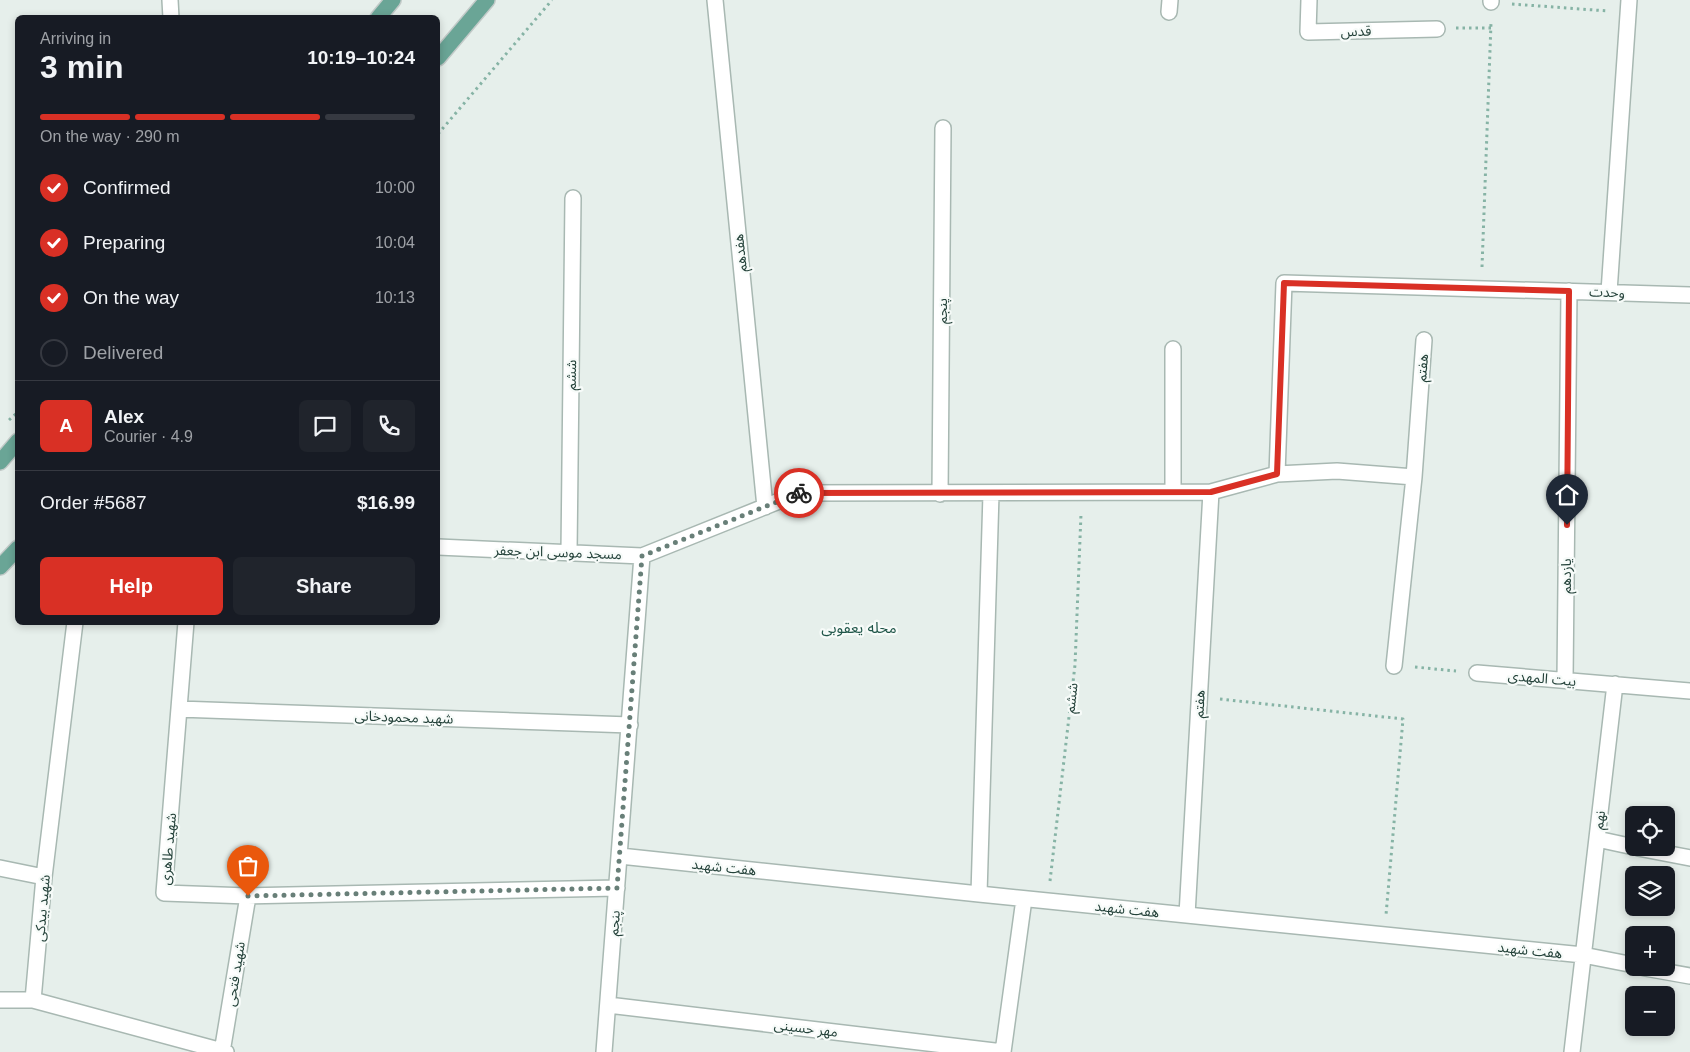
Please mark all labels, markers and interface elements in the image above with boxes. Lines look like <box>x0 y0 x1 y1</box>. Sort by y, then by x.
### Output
street label: قدس <box>1340 22 1372 41</box>
text: Arriving in <box>40 30 111 47</box>
text: 10:19–10:24 <box>307 47 415 68</box>
text: 3 min <box>40 49 124 85</box>
text: On the way · 290 m <box>40 128 180 145</box>
icon: check <box>40 174 68 202</box>
text: Confirmed <box>83 177 171 198</box>
text: 10:00 <box>375 179 415 196</box>
icon: check <box>40 229 68 257</box>
text: Preparing <box>83 232 165 253</box>
street label: هفدهم <box>730 233 753 273</box>
text: 10:04 <box>375 234 415 251</box>
street label: وحدت <box>1589 283 1625 302</box>
icon: check <box>40 284 68 312</box>
text: On the way <box>83 287 179 308</box>
text: 10:13 <box>375 289 415 306</box>
street label: پنجم <box>934 298 953 324</box>
text: Delivered <box>83 342 163 363</box>
street label: هفتم <box>1413 353 1434 383</box>
street label: ششم <box>563 359 582 391</box>
button: chat <box>299 400 351 452</box>
button: phone <box>363 400 415 452</box>
text: Alex <box>104 406 144 427</box>
text: A <box>59 415 73 436</box>
text: Courier · 4.9 <box>104 428 193 445</box>
courier <box>774 468 824 518</box>
pin <box>1546 474 1588 525</box>
icon: bike <box>785 479 813 507</box>
icon: home <box>1553 481 1581 509</box>
text: Order #5687 <box>40 492 147 513</box>
text: $16.99 <box>357 492 415 513</box>
street label: مسجد موسی ابن جعفر <box>493 542 622 563</box>
button: Help <box>40 557 223 615</box>
button: Share <box>233 557 415 615</box>
street label: یازدهم <box>1558 558 1577 594</box>
district label: محله یعقوبی <box>821 619 897 637</box>
street label: بیت المهدی <box>1507 667 1577 690</box>
street label: ششم <box>1061 682 1084 714</box>
street label: هفتم <box>1190 690 1211 719</box>
street label: شهید محمودخانی <box>354 707 454 728</box>
map controls <box>1625 806 1675 1036</box>
button: locate <box>1625 806 1675 856</box>
street label: نهم <box>1590 809 1611 831</box>
street label: شهید طاهری <box>157 812 180 886</box>
pin <box>227 845 269 896</box>
icon: bag <box>234 852 262 880</box>
street label: هفت شهید <box>691 856 757 879</box>
button: layers <box>1625 866 1675 916</box>
street label: شهید بیدکی <box>31 874 54 942</box>
street label: هفت شهید <box>1094 898 1160 921</box>
street label: پنجم <box>605 910 626 937</box>
button: + <box>1625 926 1675 976</box>
street label: هفت شهید <box>1497 939 1563 962</box>
street label: شهید فتحی <box>222 940 249 1008</box>
button: − <box>1625 986 1675 1036</box>
street label: مهر حسینی <box>773 1016 839 1041</box>

